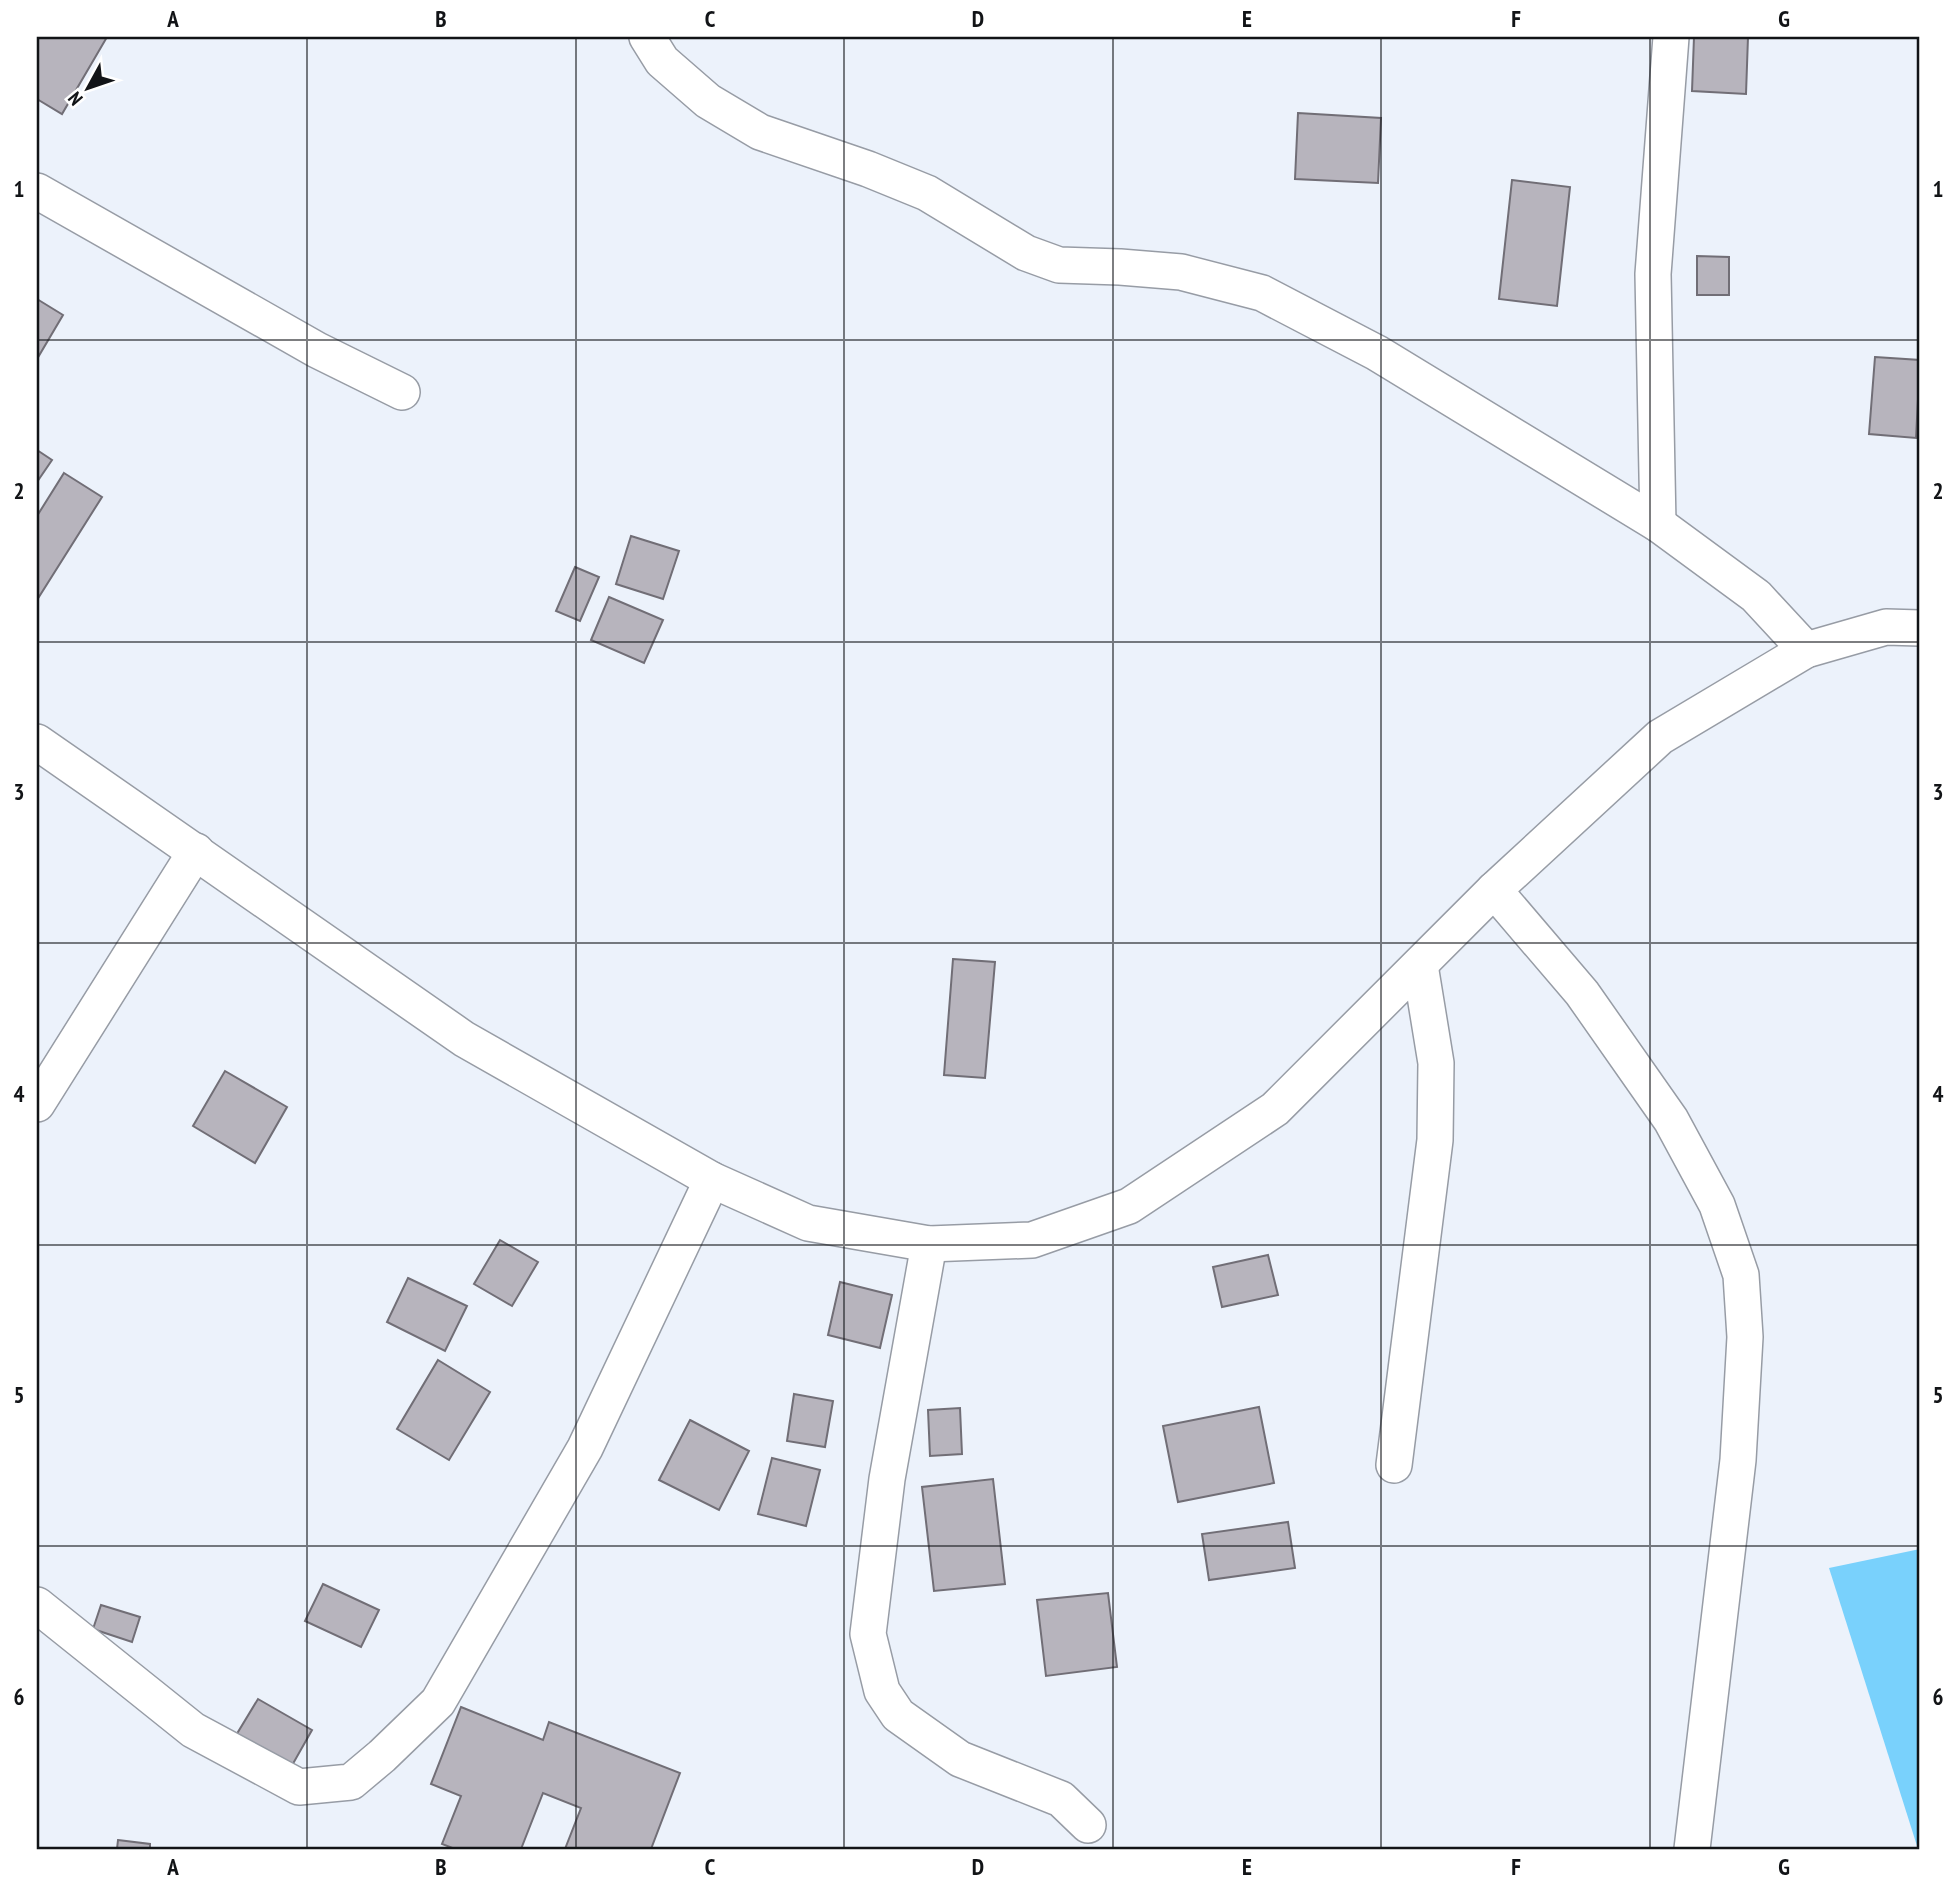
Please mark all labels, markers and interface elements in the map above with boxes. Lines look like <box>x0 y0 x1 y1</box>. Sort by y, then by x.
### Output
text: A <box>166 4 179 33</box>
text: B <box>435 4 447 33</box>
text: C <box>705 4 716 33</box>
text: D <box>972 4 984 33</box>
text: E <box>1242 4 1252 33</box>
text: F <box>1511 4 1521 33</box>
text: G <box>1778 4 1790 33</box>
north arrow <box>52 52 122 122</box>
text: N <box>62 87 87 111</box>
text: 1 <box>14 174 25 203</box>
text: 1 <box>1933 174 1944 203</box>
text: 2 <box>14 476 25 505</box>
text: 2 <box>1933 476 1944 505</box>
text: 3 <box>14 777 25 806</box>
text: 3 <box>1933 777 1944 806</box>
text: 4 <box>14 1079 25 1108</box>
text: 4 <box>1933 1079 1944 1108</box>
text: 5 <box>14 1380 25 1409</box>
text: 5 <box>1933 1380 1944 1409</box>
text: 6 <box>14 1682 25 1711</box>
text: 6 <box>1933 1682 1944 1711</box>
text: A <box>166 1852 179 1881</box>
text: B <box>435 1852 447 1881</box>
text: C <box>705 1852 716 1881</box>
text: D <box>972 1852 984 1881</box>
text: E <box>1242 1852 1252 1881</box>
text: F <box>1511 1852 1521 1881</box>
text: G <box>1778 1852 1790 1881</box>

